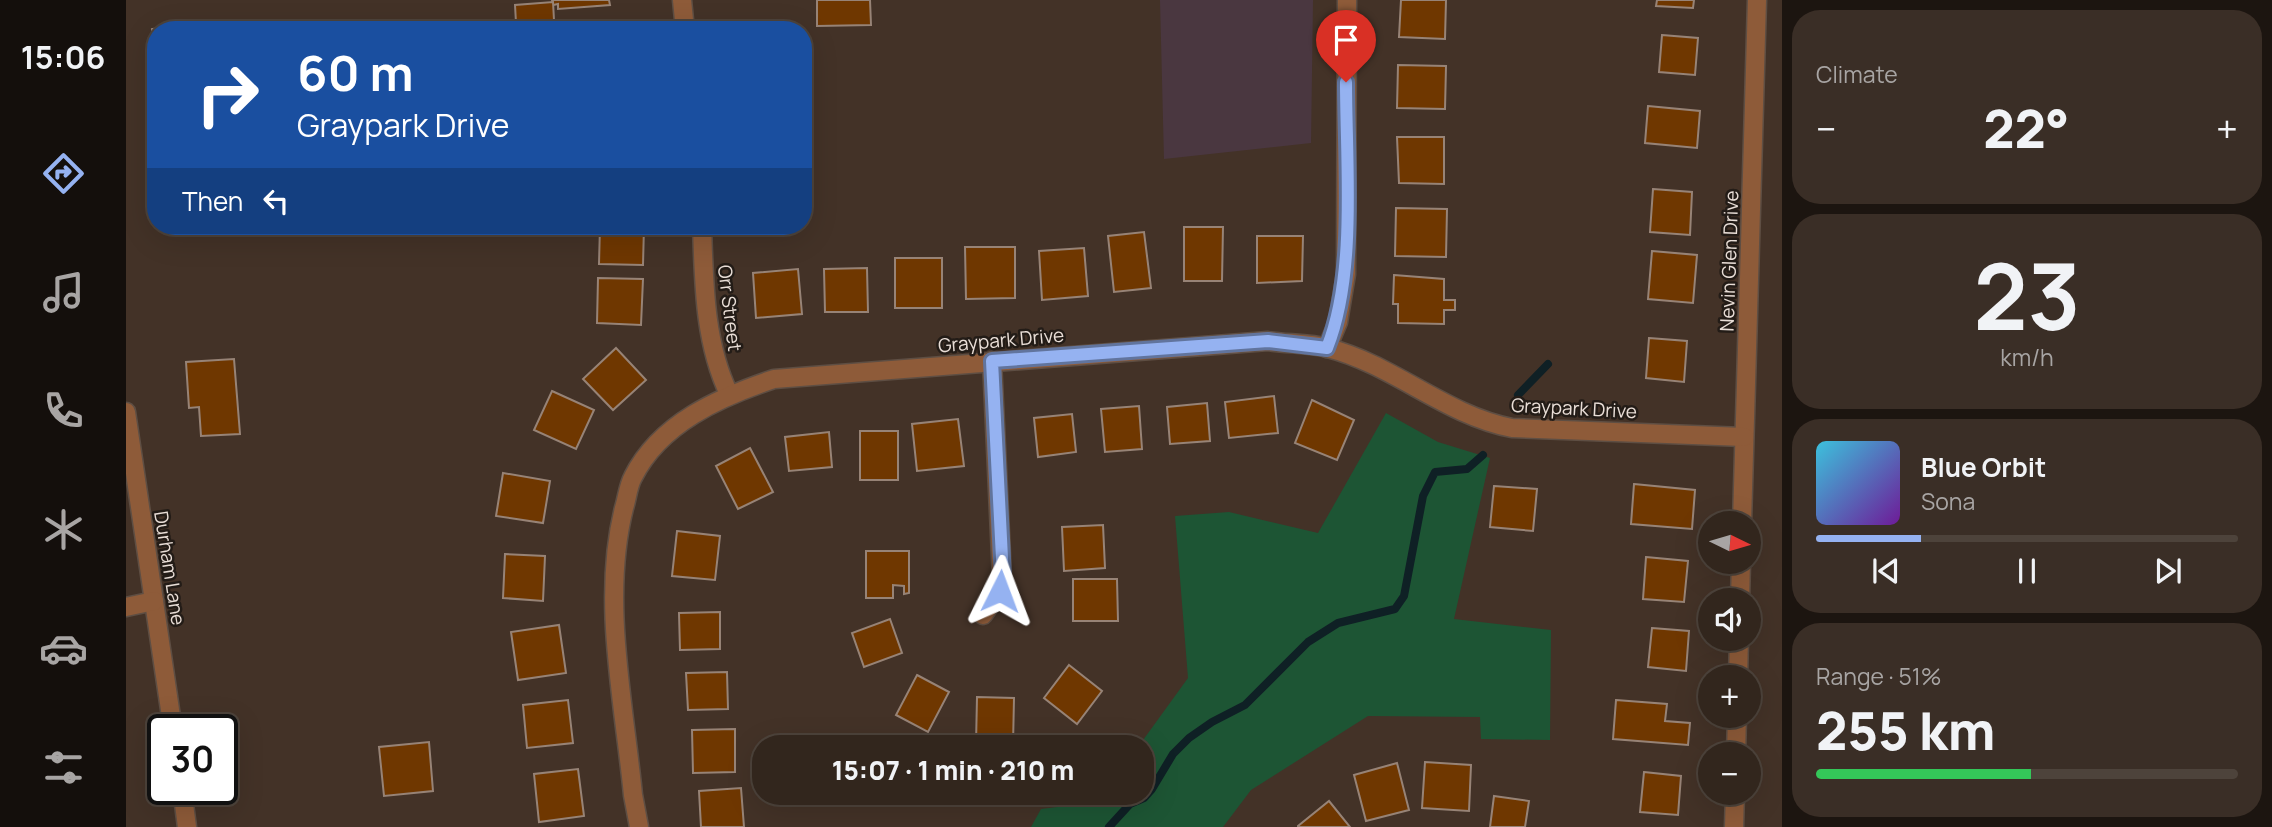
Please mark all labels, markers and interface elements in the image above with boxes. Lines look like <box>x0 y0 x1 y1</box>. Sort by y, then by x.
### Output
pin <box>1316 10 1376 82</box>
icon: arrive <box>1327 21 1365 59</box>
text: 15:06 <box>21 35 105 79</box>
text: 60 m <box>297 39 414 106</box>
icon: right <box>182 49 273 140</box>
text: Climate <box>1816 58 1898 90</box>
text: 22° <box>1983 93 2069 164</box>
text: − <box>1816 102 1837 154</box>
text: + <box>2216 102 2238 154</box>
text: Graypark Drive <box>297 103 510 147</box>
icon: directions <box>39 149 88 198</box>
icon: left <box>257 182 295 220</box>
text: Then <box>182 183 243 219</box>
street label: Nevin Glen Drive <box>1714 190 1744 332</box>
text: 23 <box>1973 233 2081 357</box>
street label: Orr Street <box>712 263 748 353</box>
icon: music <box>39 268 88 317</box>
street label: Graypark Drive <box>937 322 1065 358</box>
text: km/h <box>2000 341 2054 373</box>
icon: phone <box>39 386 88 435</box>
street label: Graypark Drive <box>1510 392 1638 424</box>
text: Blue Orbit <box>1921 449 2046 485</box>
text: Sona <box>1921 485 1975 517</box>
icon: climate <box>39 505 88 554</box>
street label: Durham Lane <box>148 509 192 627</box>
north arrow <box>1698 511 1760 574</box>
map controls <box>1698 511 1761 805</box>
icon: previous <box>1867 552 1905 590</box>
icon: pause <box>2008 552 2046 590</box>
icon: next <box>2149 552 2187 590</box>
position arrow <box>963 554 1037 628</box>
button: sound <box>1698 588 1761 651</box>
icon: car <box>39 624 88 673</box>
text: Range · 51% <box>1816 660 1941 692</box>
button: + <box>1698 665 1761 728</box>
text: 255 km <box>1816 695 1995 766</box>
speed limit sign: 30 <box>147 714 238 805</box>
button: − <box>1698 742 1761 805</box>
icon: filters <box>39 743 88 792</box>
text: 15:07 · 1 min · 210 m <box>832 752 1074 788</box>

